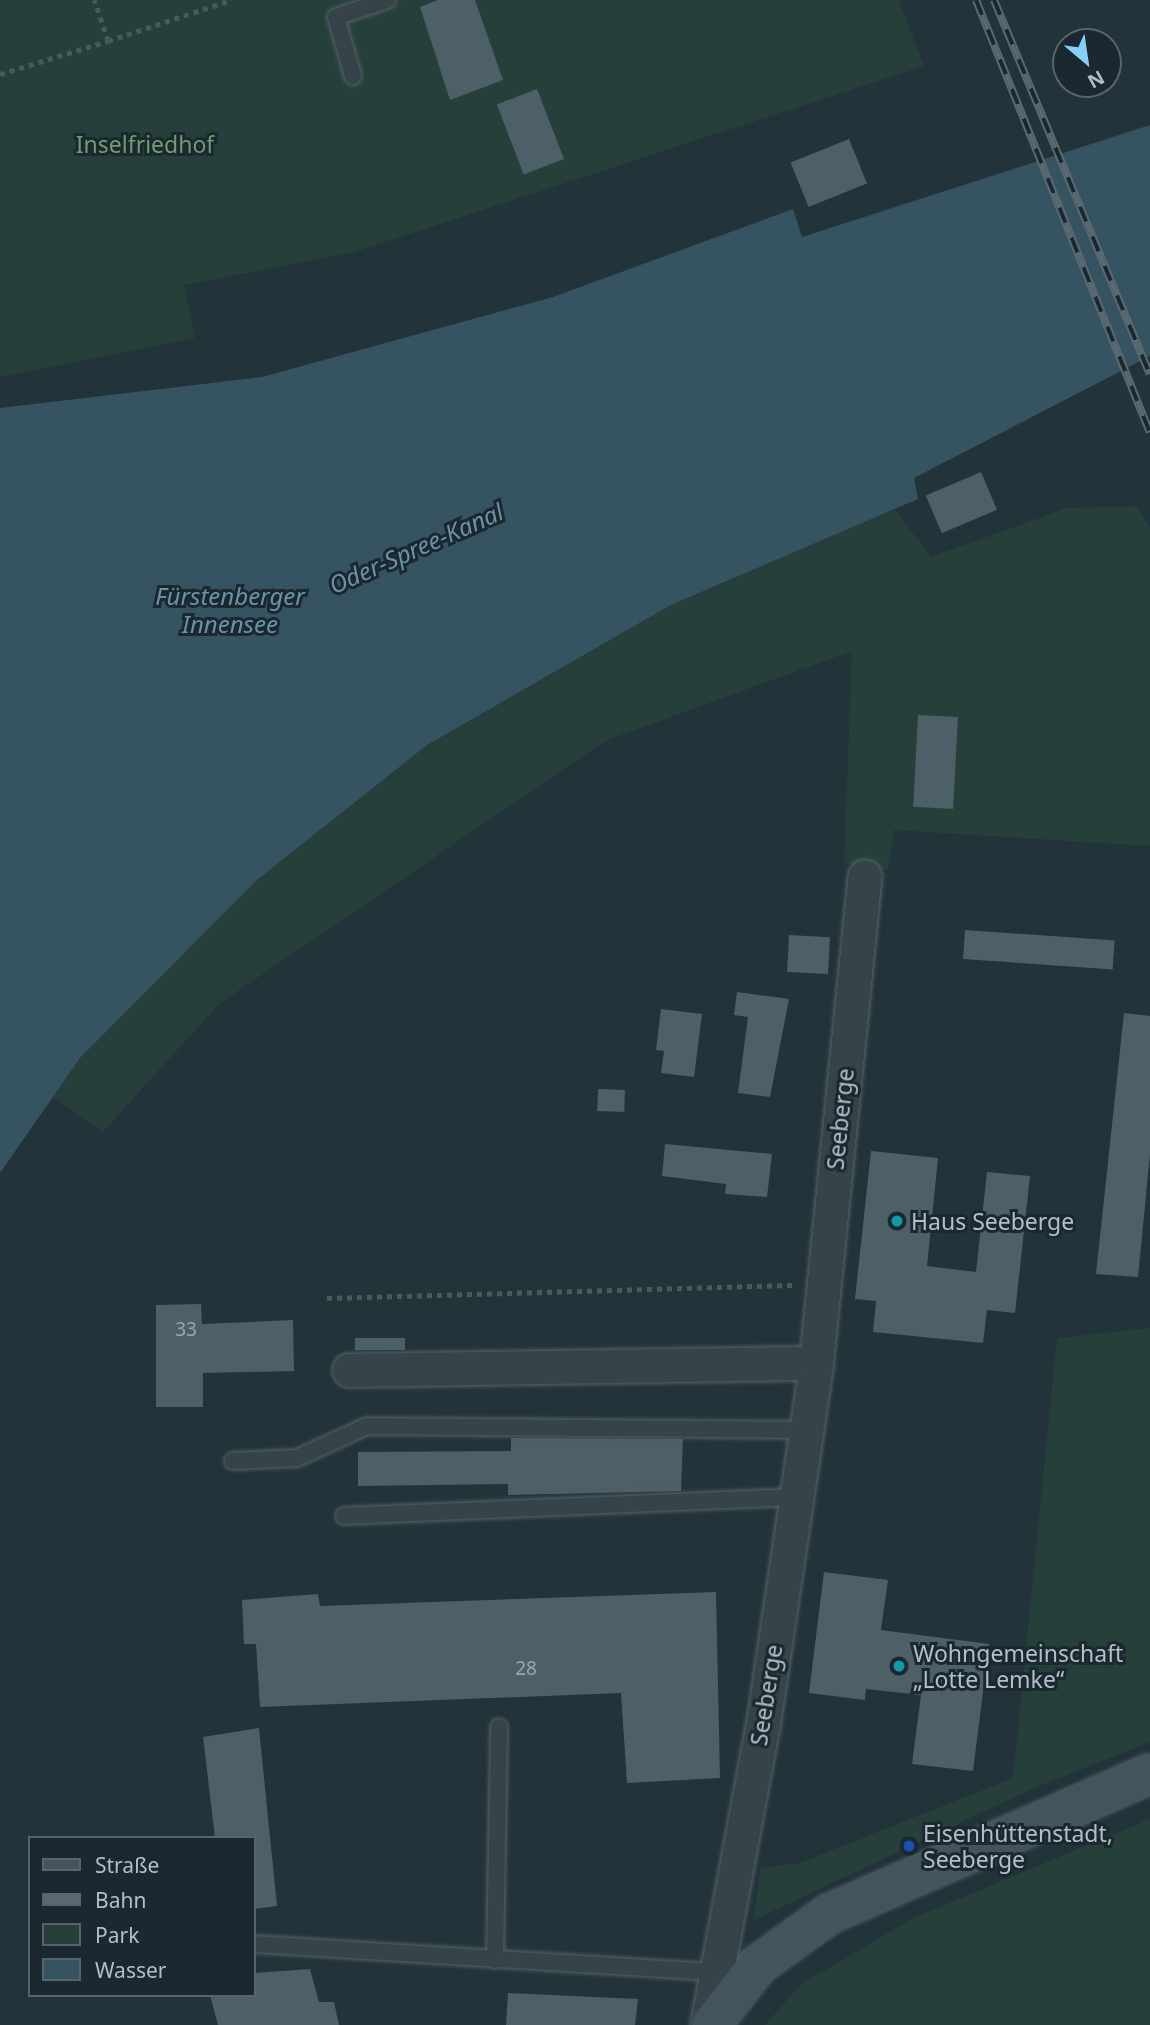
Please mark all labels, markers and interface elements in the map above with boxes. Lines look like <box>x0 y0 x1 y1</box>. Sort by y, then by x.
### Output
north arrow <box>1052 28 1122 98</box>
text: N <box>1083 64 1109 95</box>
park label: Inselfriedhof <box>76 130 214 158</box>
water label: Oder-Spree-Kanal <box>324 497 508 599</box>
water label: Fürstenberger Innensee <box>155 582 305 638</box>
street label: Seeberge <box>821 1067 859 1171</box>
place label: Haus Seeberge <box>911 1207 1074 1235</box>
marker: Haus Seeberge <box>889 1213 905 1229</box>
house number: 33 <box>175 1319 197 1341</box>
place label: Wohngemeinschaft „Lotte Lemke“ <box>913 1639 1123 1693</box>
street label: Seeberge <box>744 1642 788 1748</box>
house number: 28 <box>515 1658 537 1680</box>
marker: Wohngemeinschaft „Lotte Lemke“ <box>891 1658 907 1674</box>
place label: Eisenhüttenstadt, Seeberge <box>923 1819 1113 1873</box>
legend <box>28 1836 256 1997</box>
marker: Eisenhüttenstadt, Seeberge <box>901 1838 917 1854</box>
text: Straße <box>95 1851 159 1879</box>
text: Bahn <box>95 1886 146 1914</box>
text: Park <box>95 1921 139 1949</box>
text: Wasser <box>95 1956 167 1984</box>

